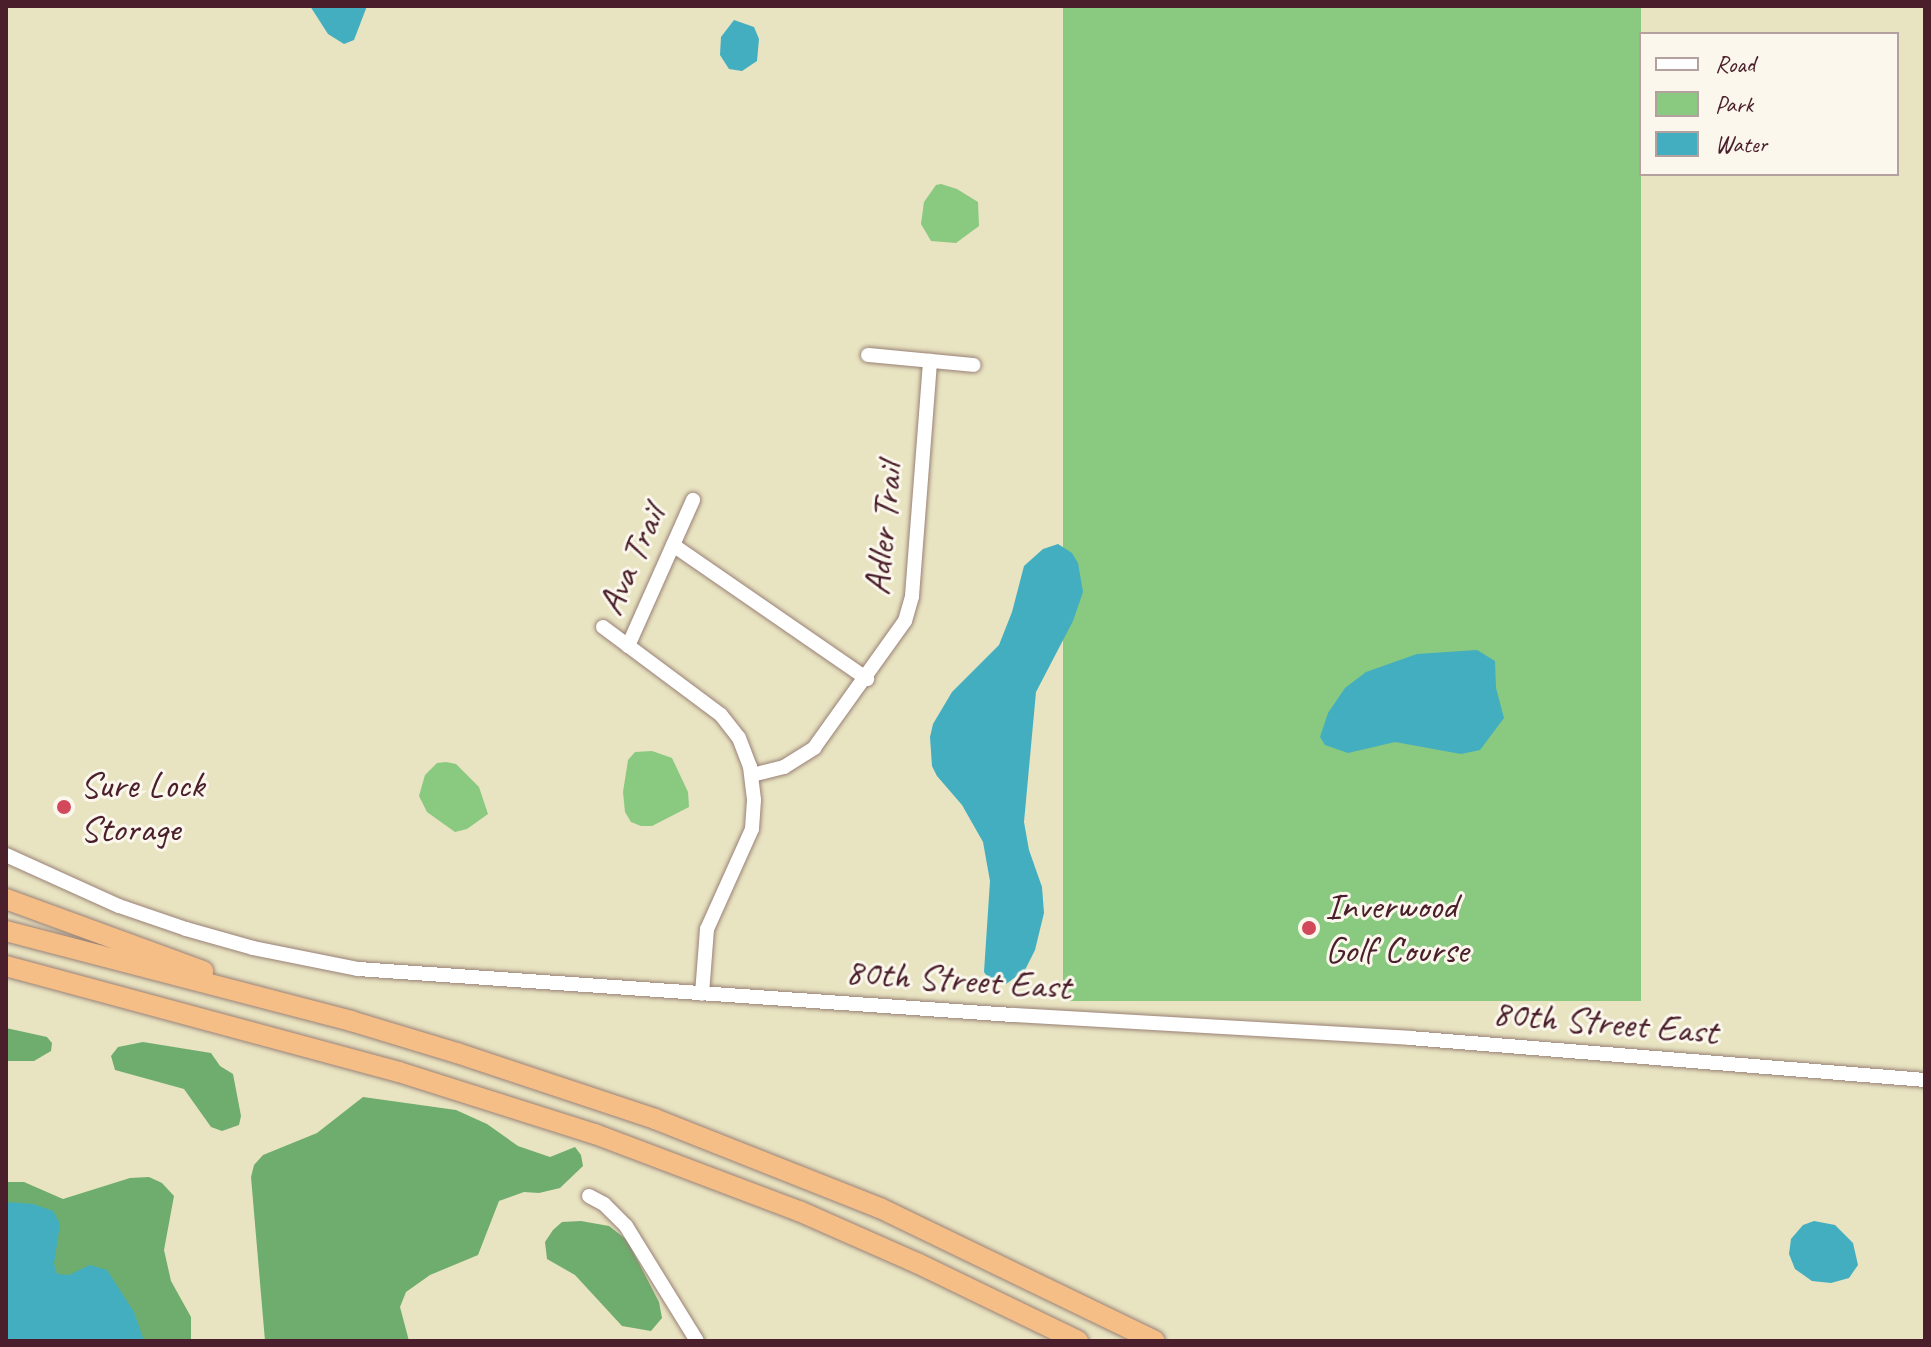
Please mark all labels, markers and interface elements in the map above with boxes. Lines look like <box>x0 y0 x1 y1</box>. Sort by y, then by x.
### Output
legend <box>1639 32 1899 176</box>
text: Road <box>1715 49 1755 79</box>
text: Park <box>1715 89 1753 119</box>
text: Water <box>1715 129 1767 159</box>
street label: Adler Trail <box>853 460 913 598</box>
street label: Ava Trail <box>587 498 675 622</box>
place label: Sure Lock Storage <box>80 762 204 852</box>
marker: Sure Lock Storage <box>55 798 73 816</box>
place label: Inverwood Golf Course <box>1325 883 1468 972</box>
marker: Inverwood Golf Course <box>1300 919 1318 937</box>
street label: 80th Street East <box>843 948 1073 1010</box>
street label: 80th Street East <box>1490 989 1720 1055</box>

